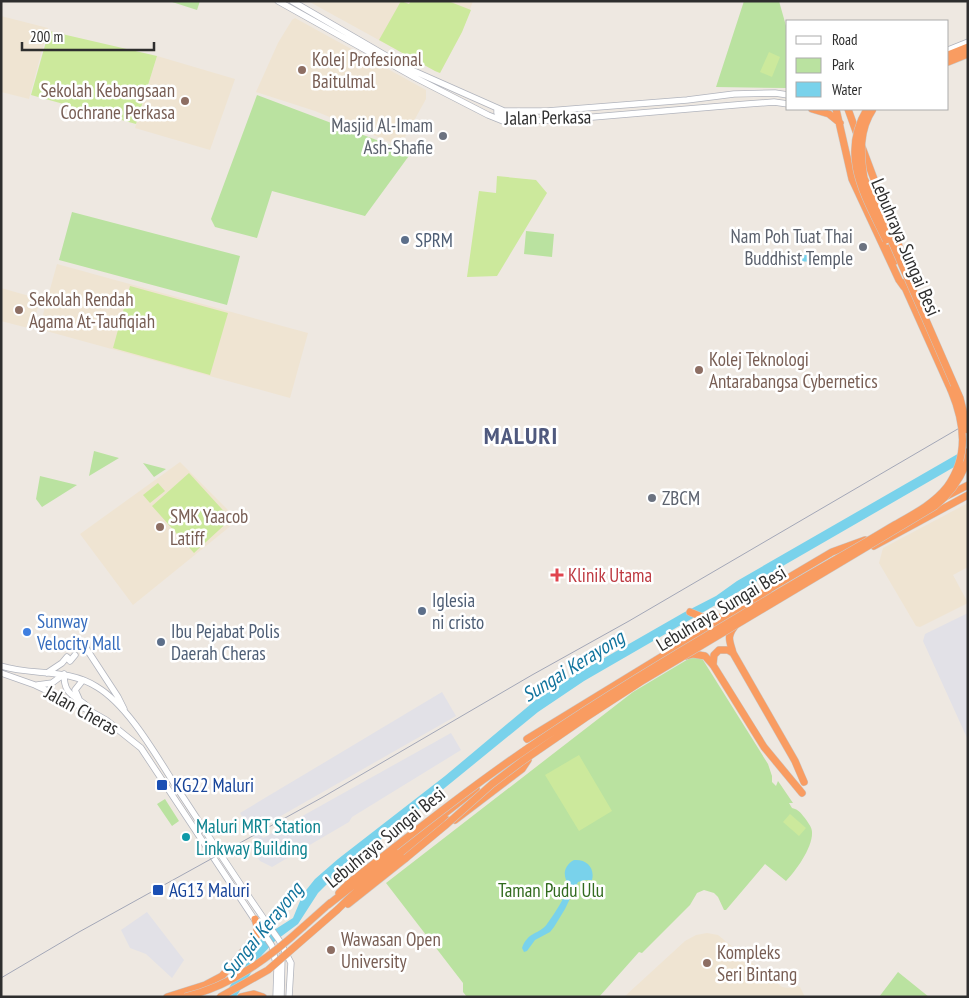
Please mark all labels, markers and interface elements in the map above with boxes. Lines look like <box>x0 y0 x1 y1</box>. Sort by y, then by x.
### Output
scale bar <box>22 20 155 52</box>
legend <box>786 20 949 110</box>
text: 200 m <box>30 27 63 46</box>
text: Road <box>832 30 858 49</box>
place label: Kolej Profesional Baitulmal <box>312 47 423 93</box>
text: Park <box>832 55 854 74</box>
marker: Kolej Profesional Baitulmal <box>296 64 308 76</box>
place label: Sekolah Kebangsaan Cochrane Perkasa <box>40 78 175 124</box>
text: Water <box>832 80 863 99</box>
marker: Sekolah Kebangsaan Cochrane Perkasa <box>179 95 191 107</box>
street label: Jalan Perkasa <box>503 104 592 130</box>
place label: Masjid Al-Imam Ash-Shafie <box>331 113 433 159</box>
marker: Masjid Al-Imam Ash-Shafie <box>437 130 449 142</box>
street label: Lebuhraya Sungai Besi <box>866 174 946 320</box>
place label: Nam Poh Tuat Thai Buddhist Temple <box>731 224 853 270</box>
place label: SPRM <box>415 228 453 252</box>
marker: SPRM <box>399 234 411 246</box>
marker: Nam Poh Tuat Thai Buddhist Temple <box>857 241 869 253</box>
place label: Sekolah Rendah Agama At-Taufiqiah <box>29 287 155 333</box>
marker: Sekolah Rendah Agama At-Taufiqiah <box>13 304 25 316</box>
place label: Kolej Teknologi Antarabangsa Cybernetics <box>709 347 878 393</box>
marker: Kolej Teknologi Antarabangsa Cybernetics <box>693 364 705 376</box>
district label: MALURI <box>484 420 558 451</box>
place label: ZBCM <box>662 486 700 510</box>
marker: ZBCM <box>646 492 658 504</box>
place label: SMK Yaacob Latiff <box>170 504 248 550</box>
marker: SMK Yaacob Latiff <box>154 521 166 533</box>
street label: Lebuhraya Sungai Besi <box>652 560 790 656</box>
place label: Klinik Utama <box>568 563 652 587</box>
marker: Klinik Utama <box>550 568 564 582</box>
place label: Iglesia ni cristo <box>432 588 484 634</box>
marker: Iglesia ni cristo <box>416 605 428 617</box>
place label: Sunway Velocity Mall <box>36 609 121 655</box>
place label: Ibu Pejabat Polis Daerah Cheras <box>171 619 280 665</box>
water label: Sungai Kerayong <box>517 624 630 708</box>
marker: Sunway Velocity Mall <box>21 626 33 638</box>
marker: Ibu Pejabat Polis Daerah Cheras <box>155 636 167 648</box>
street label: Jalan Cheras <box>40 679 123 740</box>
place label: KG22 Maluri <box>173 773 254 797</box>
marker: KG22 Maluri <box>155 778 169 792</box>
street label: Lebuhraya Sungai Besi <box>320 781 450 893</box>
place label: Maluri MRT Station Linkway Building <box>196 814 321 860</box>
marker: Maluri MRT Station Linkway Building <box>180 831 192 843</box>
water label: Sungai Kerayong <box>216 876 309 983</box>
place label: AG13 Maluri <box>169 878 250 902</box>
park label: Taman Pudu Ulu <box>498 878 604 902</box>
marker: AG13 Maluri <box>151 883 165 897</box>
place label: Wawasan Open University <box>341 927 441 973</box>
place label: Kompleks Seri Bintang <box>717 940 797 986</box>
marker: Wawasan Open University <box>325 944 337 956</box>
marker: Kompleks Seri Bintang <box>701 957 713 969</box>

